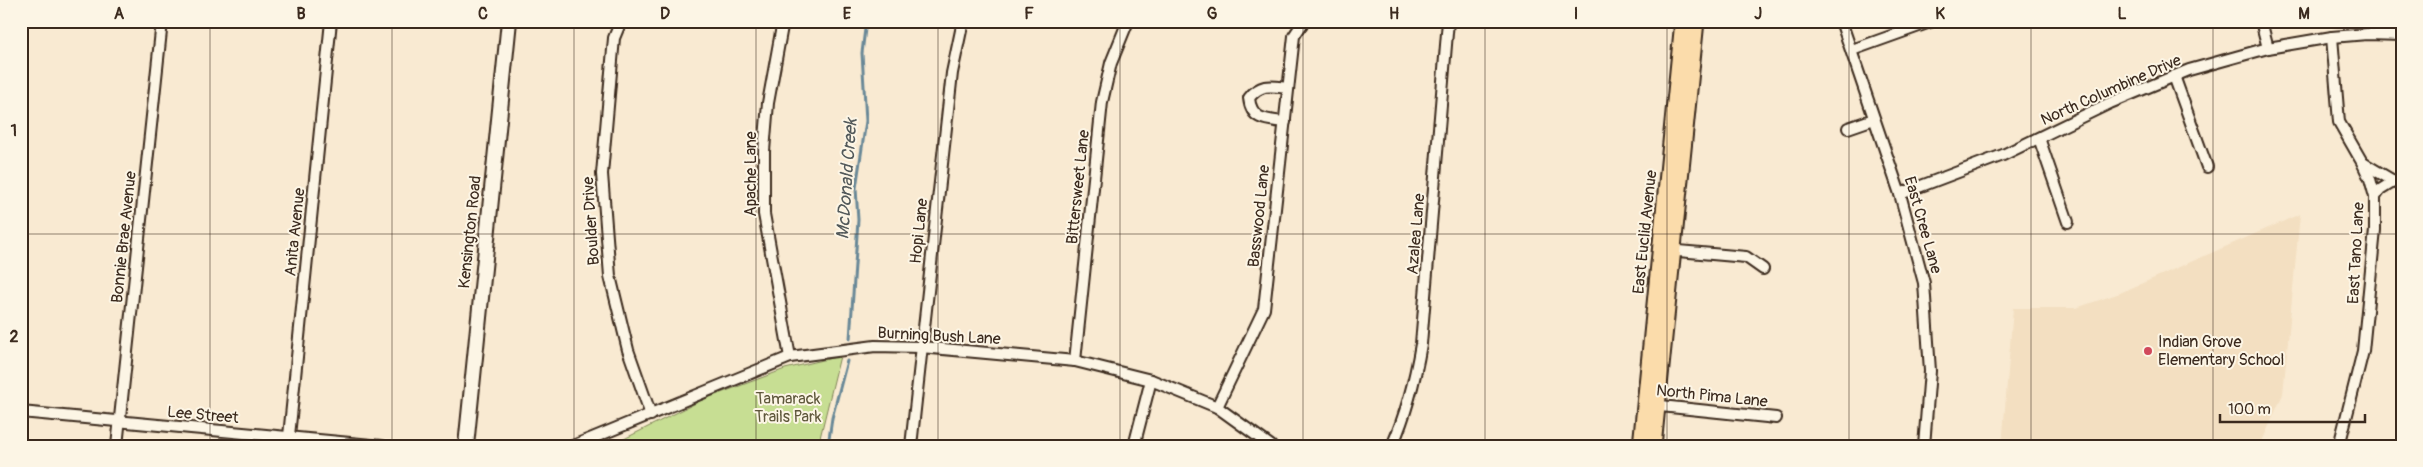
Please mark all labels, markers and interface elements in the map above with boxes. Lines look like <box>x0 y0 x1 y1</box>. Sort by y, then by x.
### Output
text: A <box>114 4 125 24</box>
text: B <box>296 4 306 24</box>
text: C <box>478 4 488 24</box>
text: D <box>660 4 670 24</box>
text: E <box>843 4 852 24</box>
text: F <box>1024 4 1034 24</box>
text: G <box>1207 4 1218 24</box>
text: H <box>1389 4 1399 24</box>
text: I <box>1574 4 1578 24</box>
text: J <box>1754 4 1762 24</box>
text: K <box>1935 4 1945 24</box>
text: L <box>2117 4 2127 24</box>
text: M <box>2298 4 2310 24</box>
street label: North Columbine Drive <box>2038 50 2184 130</box>
water label: McDonald Creek <box>831 116 863 240</box>
text: 1 <box>11 121 17 141</box>
street label: Bittersweet Lane <box>1062 129 1094 245</box>
street label: Apache Lane <box>741 131 761 217</box>
street label: Basswood Lane <box>1244 164 1274 268</box>
street label: East Euclid Avenue <box>1629 169 1661 295</box>
street label: Bonnie Brae Avenue <box>107 170 141 304</box>
street label: East Cree Lane <box>1900 174 1946 276</box>
street label: Kensington Road <box>454 175 486 289</box>
street label: Boulder Drive <box>578 176 604 266</box>
street label: Anita Avenue <box>280 187 310 277</box>
street label: Azalea Lane <box>1402 192 1430 275</box>
street label: Hopi Lane <box>906 197 932 265</box>
street label: East Tano Lane <box>2343 201 2369 305</box>
street label: Burning Bush Lane <box>877 323 1001 349</box>
text: 2 <box>10 327 19 347</box>
place label: Indian Grove Elementary School <box>2158 332 2284 370</box>
marker: Indian Grove Elementary School <box>2142 345 2154 357</box>
street label: North Pima Lane <box>1655 380 1769 412</box>
park label: Tamarack Trails Park <box>755 389 822 427</box>
scale bar <box>2220 392 2366 424</box>
text: 100 m <box>2228 400 2271 419</box>
street label: Lee Street <box>166 402 240 428</box>

